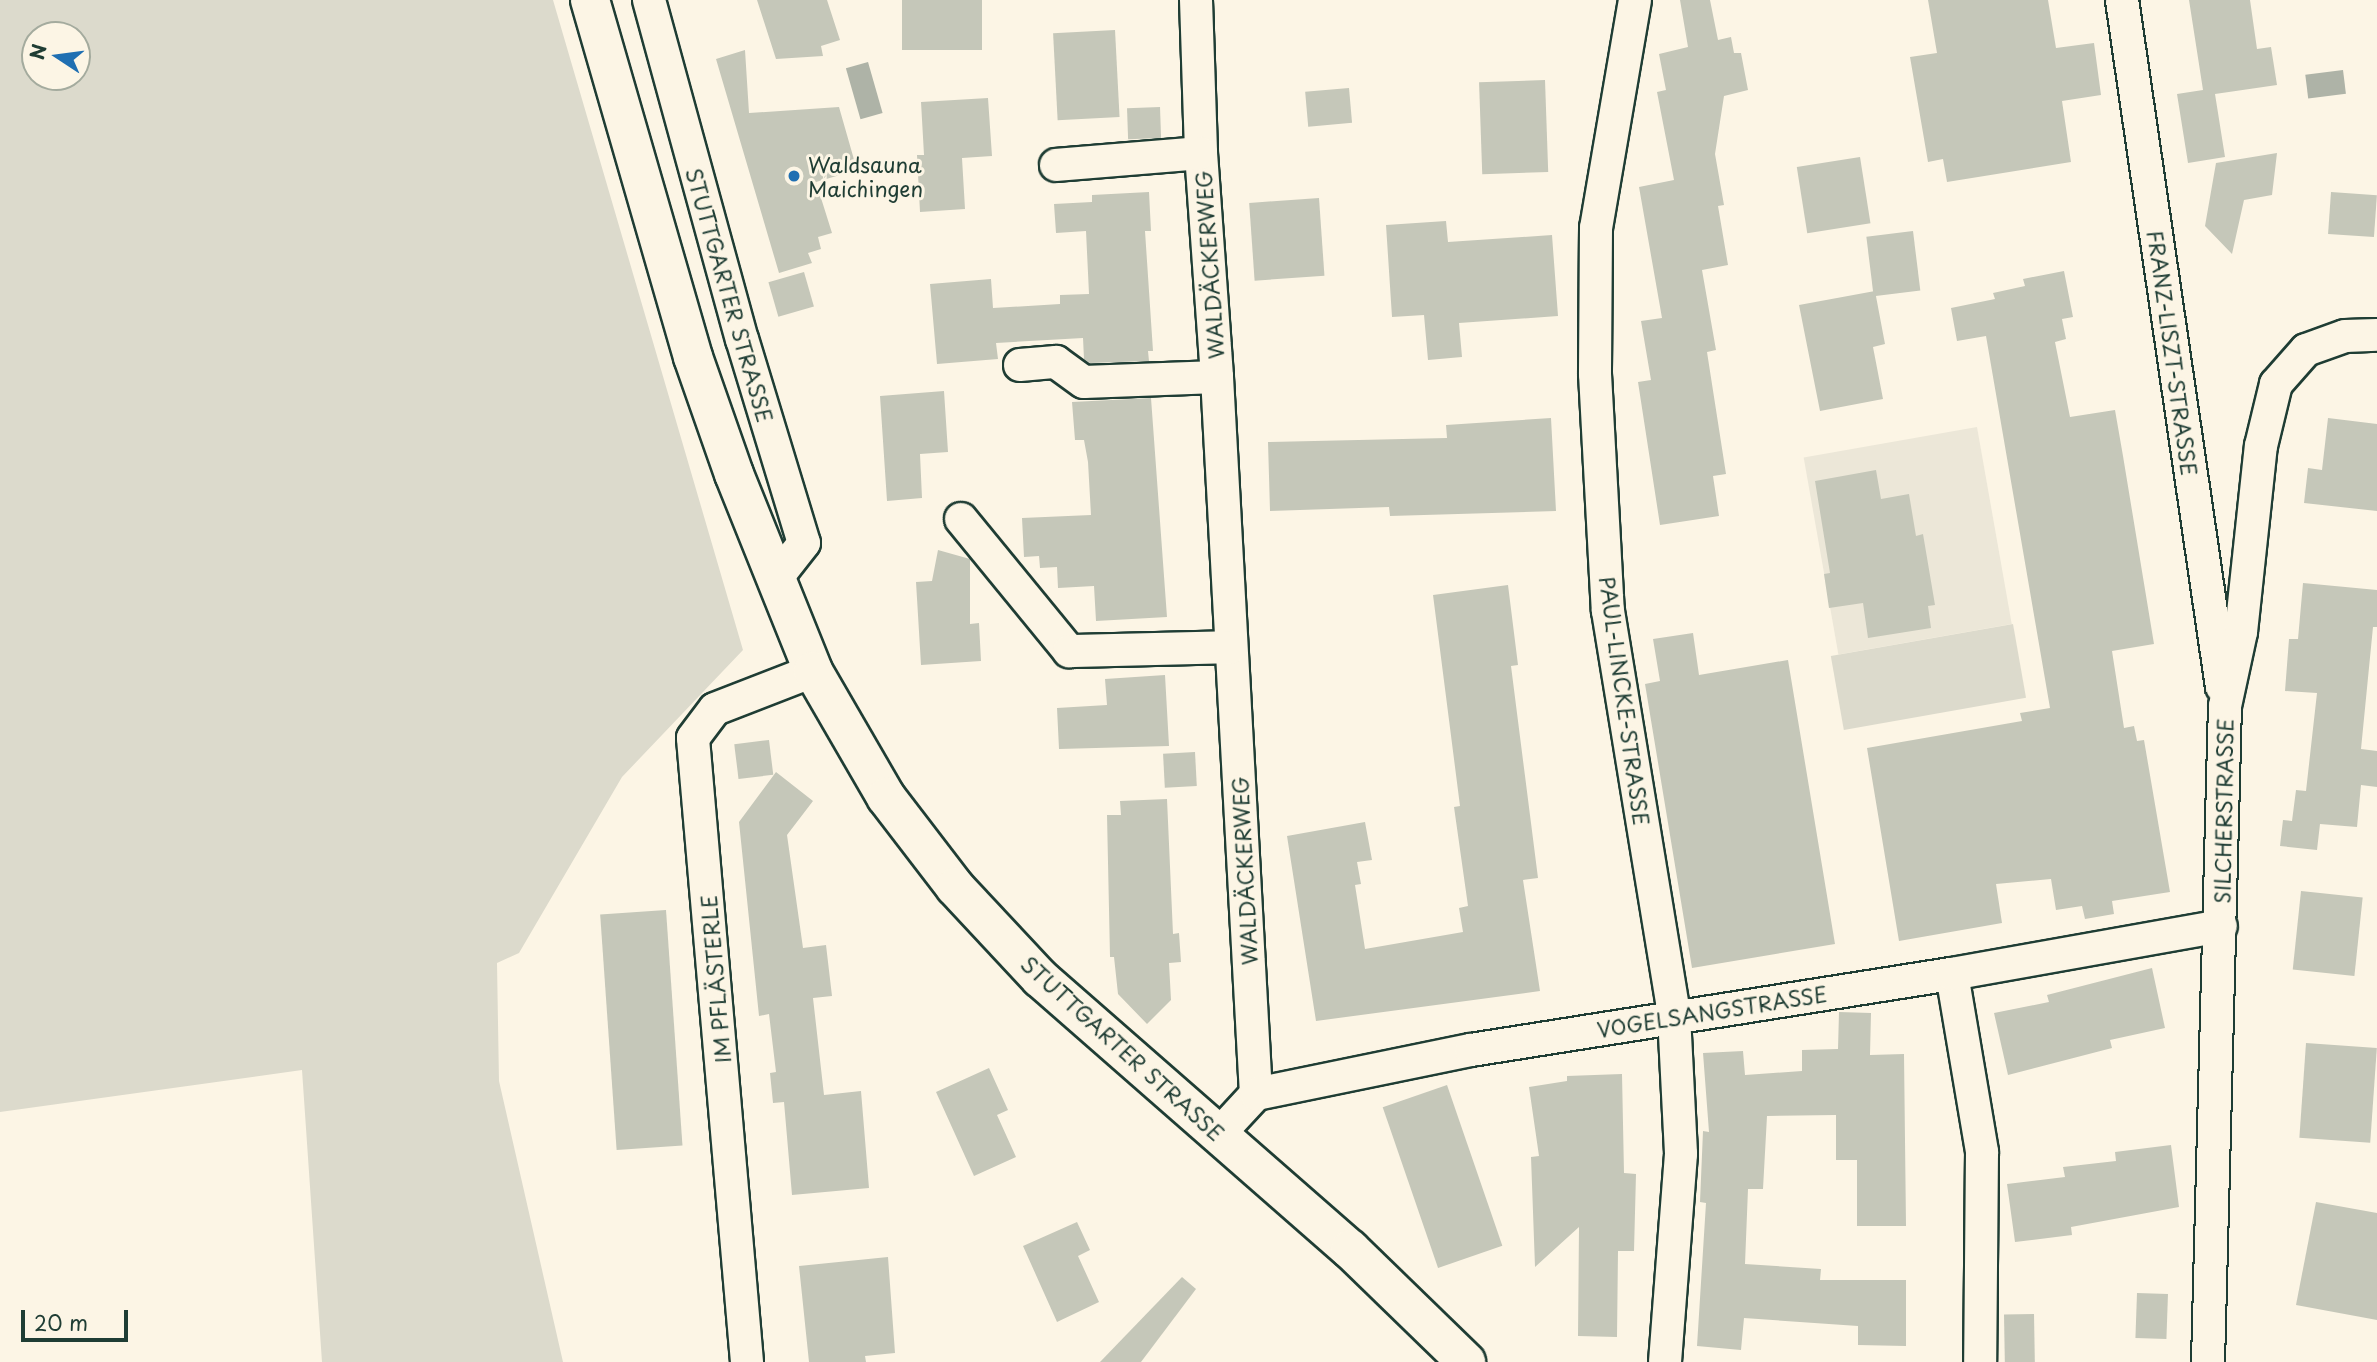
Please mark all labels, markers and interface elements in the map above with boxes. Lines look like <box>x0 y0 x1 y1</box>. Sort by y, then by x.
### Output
north arrow <box>21 21 91 91</box>
text: N <box>22 41 53 62</box>
place label: Waldsauna Maichingen <box>808 151 923 201</box>
street label: STUTTGARTER STRASSE <box>681 165 779 425</box>
marker: Waldsauna Maichingen <box>786 168 802 184</box>
street label: WALDÄCKERWEG <box>1190 170 1228 360</box>
street label: FRANZ-LISZT-STRASSE <box>2143 229 2203 477</box>
street label: PAUL-LINCKE-STRASSE <box>1595 575 1655 827</box>
street label: SILCHERSTRASSE <box>2209 718 2237 904</box>
street label: WALDÄCKERWEG <box>1226 776 1262 966</box>
street label: IM PFLÄSTERLE <box>695 894 735 1064</box>
street label: STUTTGARTER STRASSE <box>1016 950 1230 1146</box>
street label: VOGELSANGSTRASSE <box>1595 980 1829 1042</box>
scale bar <box>24 1296 131 1340</box>
text: 20 m <box>34 1306 88 1338</box>

